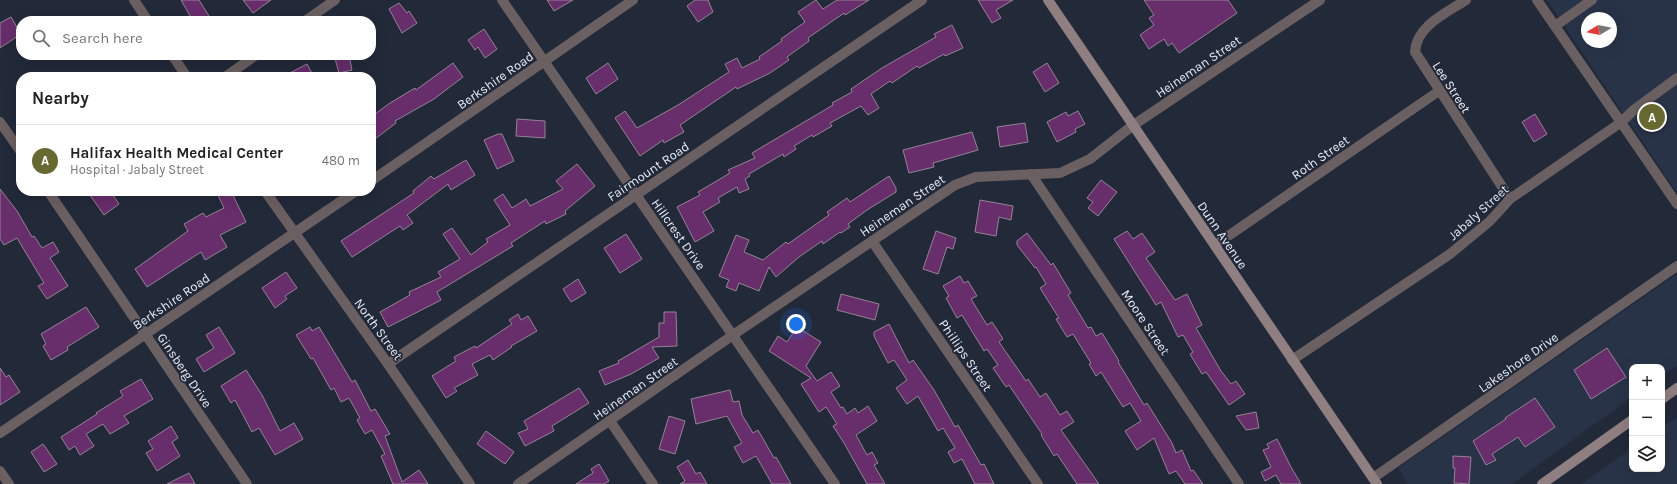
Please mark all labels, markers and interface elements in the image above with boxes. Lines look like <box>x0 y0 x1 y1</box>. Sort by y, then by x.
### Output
north arrow <box>1581 12 1617 48</box>
search box <box>16 16 376 60</box>
icon: search <box>30 27 52 49</box>
text: Search here <box>62 29 143 47</box>
street label: Heineman Street <box>1153 32 1244 101</box>
street label: Berkshire Road <box>454 49 536 112</box>
street label: Lee Street <box>1429 59 1474 116</box>
text: Nearby <box>32 88 89 108</box>
pin: A <box>1639 102 1665 132</box>
street label: Roth Street <box>1289 132 1352 183</box>
street label: Fairmount Road <box>605 139 692 204</box>
text: Halifax Health Medical Center <box>70 144 283 162</box>
text: A <box>41 153 49 168</box>
text: 480 m <box>322 153 360 168</box>
text: Hospital · Jabaly Street <box>70 162 204 177</box>
street label: Heineman Street <box>857 171 948 240</box>
street label: Jabaly Street <box>1445 181 1512 243</box>
street label: Hillcrest Drive <box>649 196 709 273</box>
street label: Dunn Avenue <box>1195 199 1251 272</box>
street label: Berkshire Road <box>130 270 213 333</box>
street label: Moore Street <box>1118 287 1173 358</box>
street label: North Street <box>351 296 406 363</box>
your location <box>786 314 806 334</box>
street label: Phillips Street <box>936 317 995 394</box>
street label: Lakeshore Drive <box>1476 329 1561 395</box>
street label: Ginsberg Drive <box>154 330 215 411</box>
street label: Heineman Street <box>590 354 681 423</box>
map controls <box>1629 364 1665 472</box>
button: + <box>1629 364 1665 400</box>
button: − <box>1629 400 1665 436</box>
button: layers <box>1629 436 1665 472</box>

